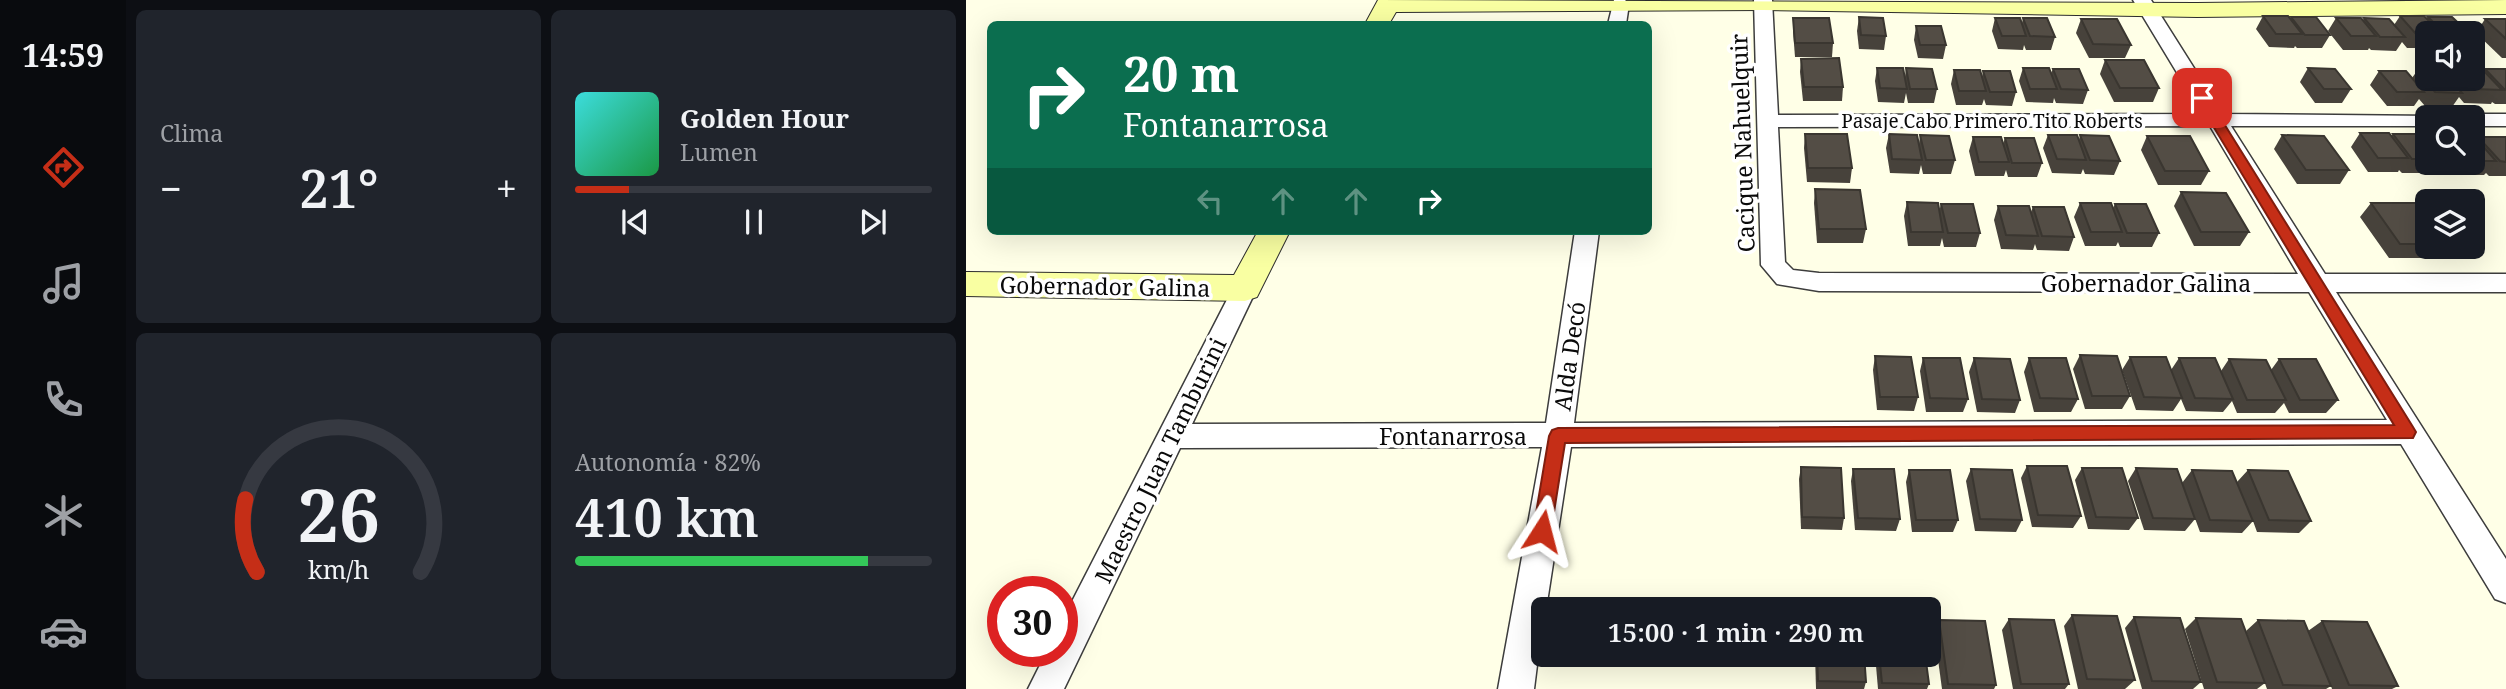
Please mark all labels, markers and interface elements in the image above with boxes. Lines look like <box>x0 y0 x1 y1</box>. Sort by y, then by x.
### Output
map controls <box>2415 21 2485 259</box>
button: sound <box>2415 21 2485 91</box>
text: 14:59 <box>22 33 104 76</box>
street label: Cacique Nahuelquir <box>1722 33 1762 253</box>
text: 20 m <box>1123 40 1239 106</box>
icon: right <box>1008 49 1099 140</box>
pin <box>2172 68 2232 128</box>
icon: arrive <box>2183 79 2221 117</box>
text: Golden Hour <box>680 100 849 136</box>
text: Fontanarrosa <box>1123 103 1329 146</box>
button: search <box>2415 105 2485 175</box>
street label: Pasaje Cabo Primero Tito Roberts <box>1841 108 2143 134</box>
text: Clima <box>160 117 223 149</box>
text: Lumen <box>680 136 758 168</box>
icon: directions <box>39 143 88 192</box>
text: 21° <box>299 152 379 223</box>
text: − <box>160 162 182 214</box>
text: + <box>496 162 517 214</box>
icon: left <box>1191 182 1229 220</box>
icon: ahead <box>1264 182 1302 220</box>
icon: ahead <box>1337 182 1375 220</box>
icon: right <box>1410 182 1448 220</box>
button: layers <box>2415 189 2485 259</box>
icon: previous <box>616 203 654 241</box>
icon: pause <box>735 203 773 241</box>
icon: next <box>854 203 892 241</box>
icon: music <box>39 259 88 308</box>
street label: Gobernador Galina <box>2041 267 2251 299</box>
street label: Gobernador Galina <box>999 268 1211 304</box>
street label: Alda Decó <box>1546 299 1592 413</box>
street label: Maestro Juan Tamburini <box>1087 331 1234 588</box>
icon: phone <box>39 375 88 424</box>
street label: Fontanarrosa <box>1379 420 1527 452</box>
text: Autonomía · 82% <box>575 446 761 478</box>
text: 26 <box>297 464 380 563</box>
text: 410 km <box>575 481 759 552</box>
icon: climate <box>39 491 88 540</box>
position arrow <box>1505 494 1579 568</box>
text: km/h <box>308 552 369 586</box>
speed limit sign: 30 <box>987 576 1078 667</box>
icon: car <box>39 607 88 656</box>
text: 15:00 · 1 min · 290 m <box>1608 614 1864 650</box>

